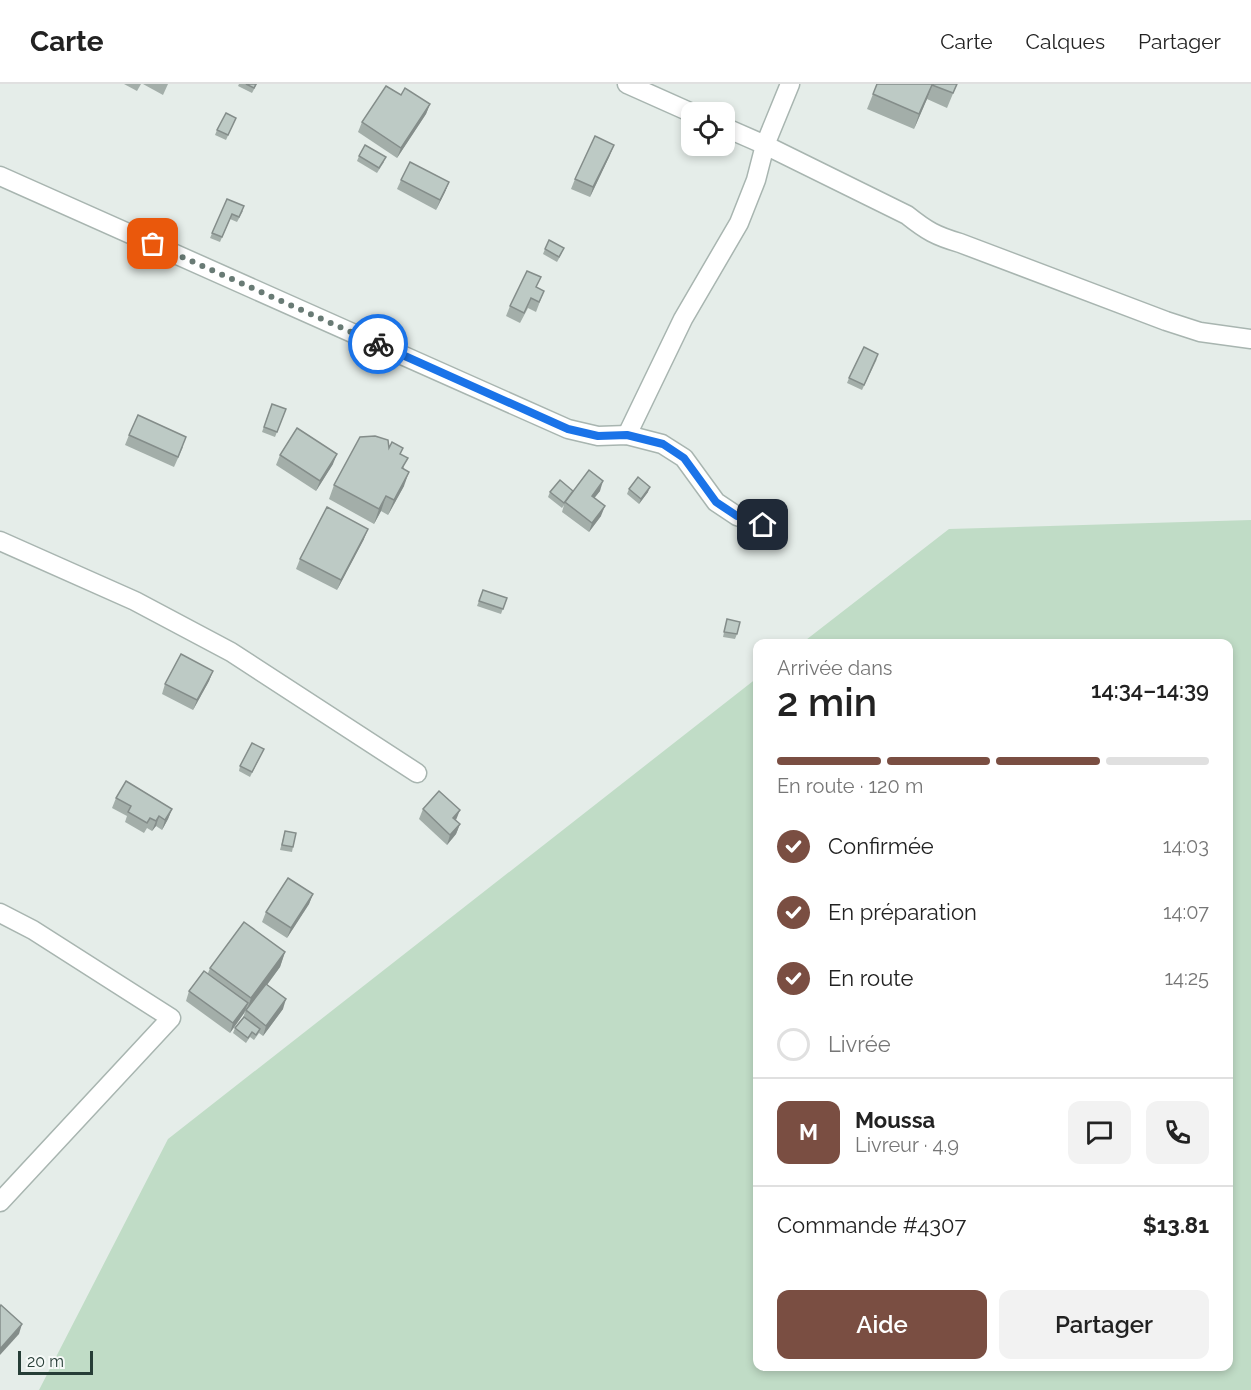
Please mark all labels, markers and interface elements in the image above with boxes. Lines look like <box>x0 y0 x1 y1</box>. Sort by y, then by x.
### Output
text: Carte <box>30 25 103 58</box>
text: Carte <box>940 29 993 54</box>
text: Calques <box>1026 29 1105 54</box>
text: Partager <box>1138 29 1221 54</box>
map controls <box>681 102 735 156</box>
button: locate <box>681 102 735 156</box>
pin <box>127 218 178 269</box>
icon: bag <box>136 227 169 260</box>
courier <box>348 314 408 374</box>
icon: bike <box>362 328 395 361</box>
pin <box>737 499 788 550</box>
icon: home <box>746 508 779 541</box>
text: Arrivée dans <box>777 656 892 680</box>
text: 14:34–14:39 <box>1091 677 1209 703</box>
text: 2 min <box>777 679 877 725</box>
text: En route · 120 m <box>777 774 923 798</box>
icon: check <box>777 830 810 863</box>
text: Confirmée <box>828 833 934 859</box>
text: 14:03 <box>1163 834 1209 858</box>
icon: check <box>777 896 810 929</box>
text: En préparation <box>828 899 977 925</box>
text: 14:07 <box>1163 900 1209 924</box>
icon: check <box>777 962 810 995</box>
text: En route <box>828 965 913 991</box>
text: 14:25 <box>1164 966 1209 990</box>
text: Livrée <box>828 1031 891 1057</box>
button: chat <box>1068 1101 1131 1164</box>
button: phone <box>1146 1101 1209 1164</box>
text: Moussa <box>855 1107 935 1133</box>
text: M <box>799 1119 818 1145</box>
text: Livreur · 4.9 <box>855 1133 959 1157</box>
text: Commande #4307 <box>777 1212 966 1238</box>
text: $13.81 <box>1143 1212 1209 1238</box>
button: Aide <box>777 1290 987 1359</box>
button: Partager <box>999 1290 1209 1359</box>
scale bar <box>18 1348 93 1376</box>
text: 20 m <box>27 1352 64 1371</box>

